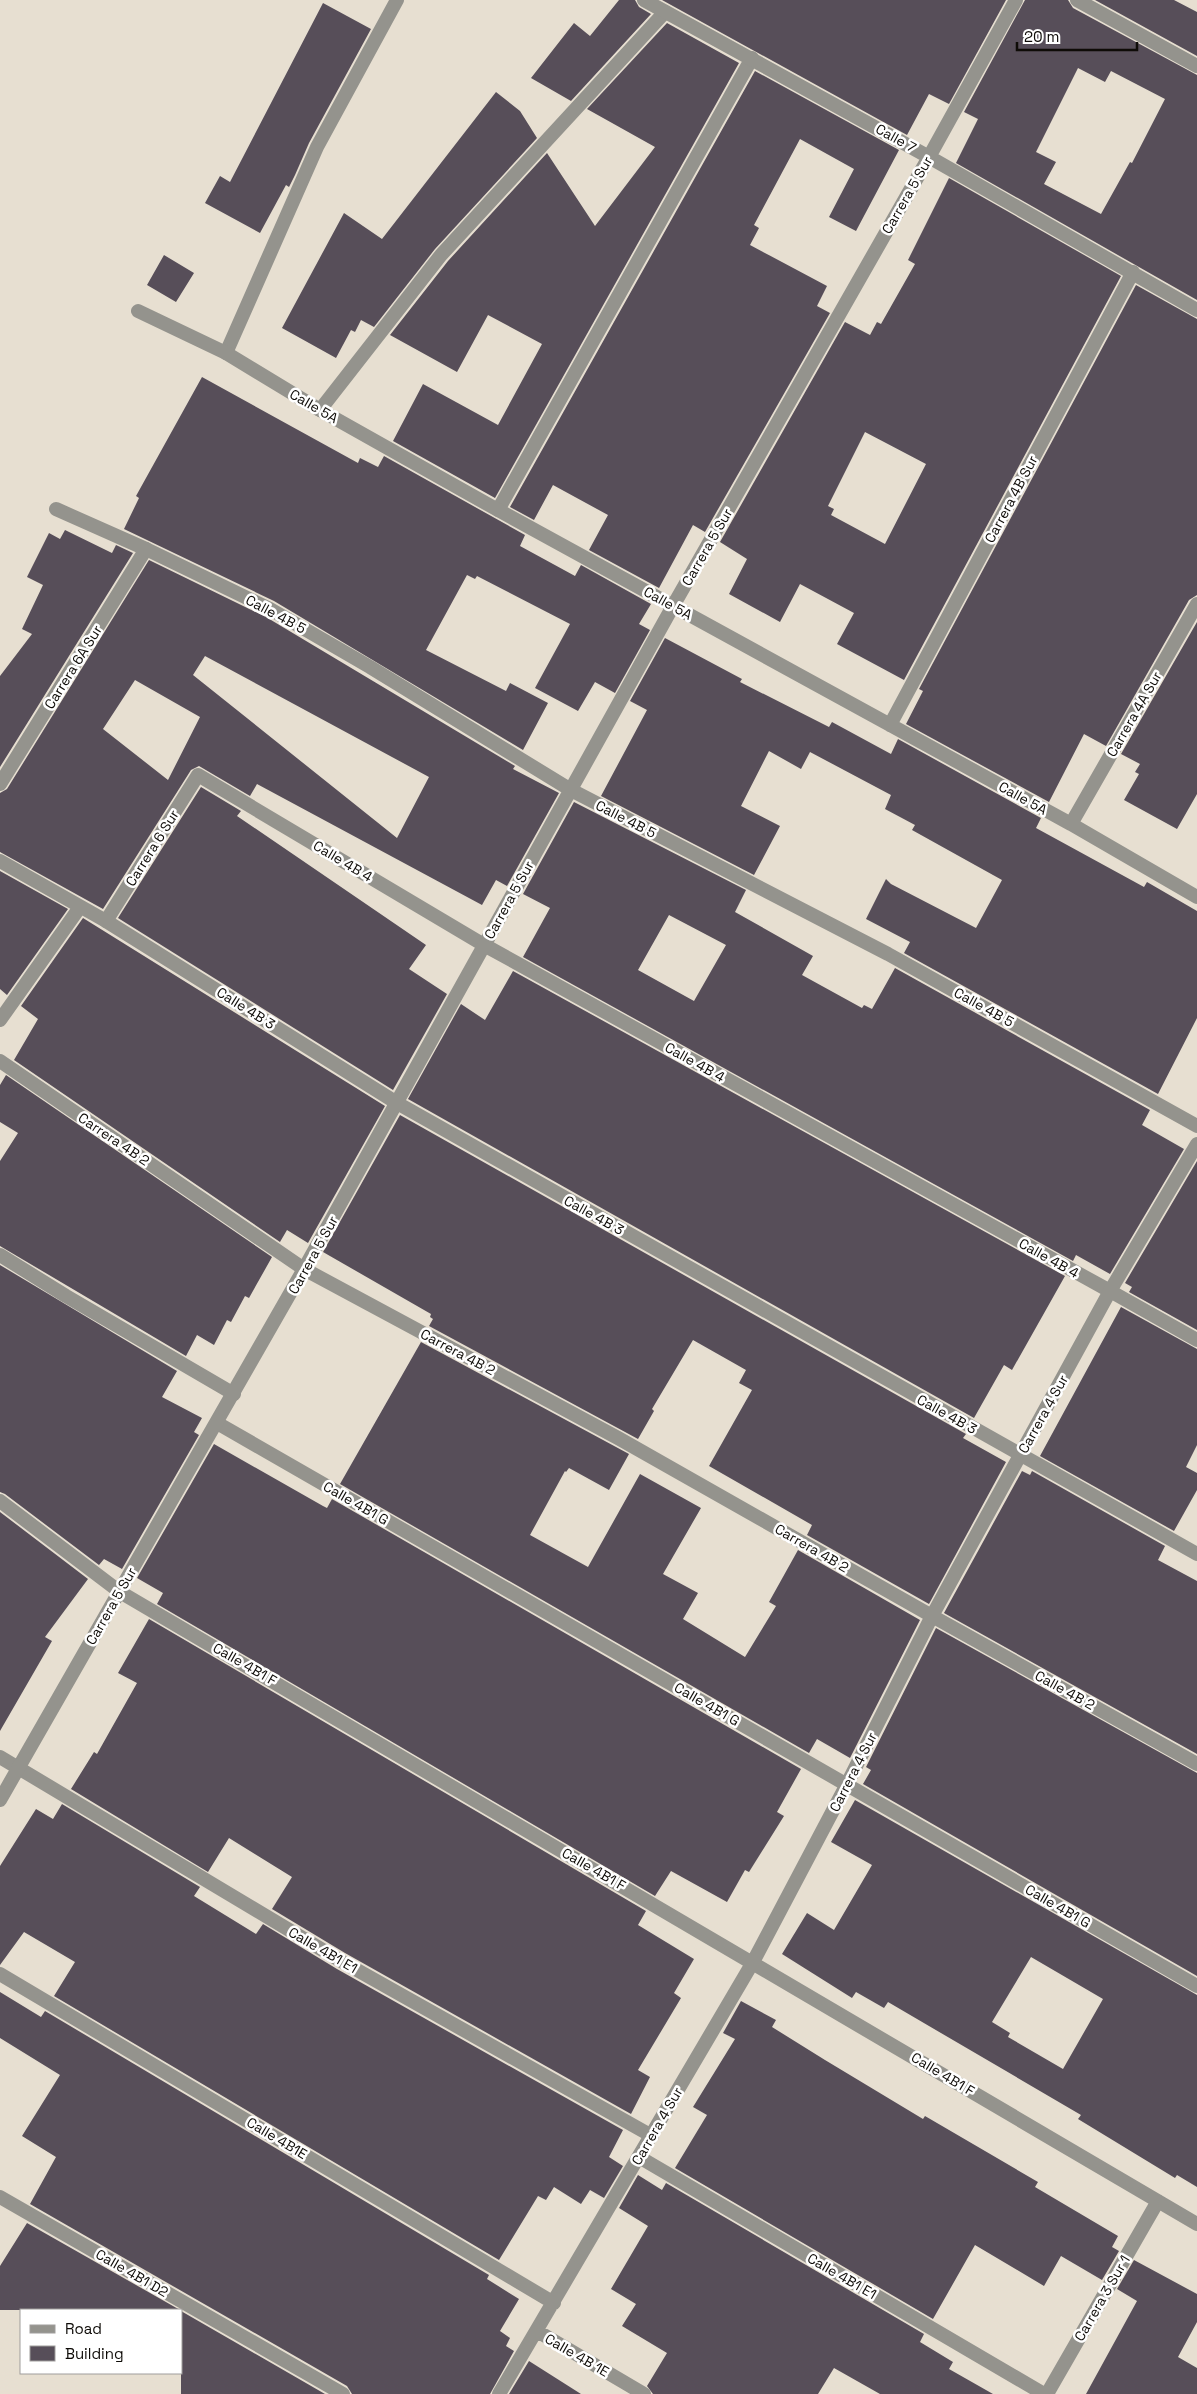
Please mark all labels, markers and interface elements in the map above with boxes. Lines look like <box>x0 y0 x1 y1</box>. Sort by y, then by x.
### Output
scale bar <box>1017 20 1137 52</box>
text: 20 m <box>1024 27 1059 46</box>
street label: Calle 7 <box>873 120 920 157</box>
street label: Carrera 5 Sur <box>878 153 936 237</box>
street label: Calle 5A <box>287 385 342 427</box>
street label: Carrera 4B Sur <box>980 452 1042 546</box>
street label: Carrera 5 Sur <box>678 505 736 589</box>
street label: Calle 5A <box>640 582 696 624</box>
street label: Calle 4B 5 <box>243 591 309 637</box>
street label: Carrera 6A Sur <box>40 622 106 712</box>
street label: Carrera 4A Sur <box>1102 668 1166 760</box>
street label: Calle 5A <box>995 777 1051 819</box>
street label: Calle 4B 5 <box>593 796 659 842</box>
street label: Carrera 6 Sur <box>121 806 183 890</box>
street label: Calle 4B 4 <box>310 836 376 886</box>
street label: Carrera 5 Sur <box>480 858 538 942</box>
street label: Calle 4B 3 <box>213 983 279 1033</box>
street label: Calle 4B 5 <box>951 983 1017 1031</box>
street label: Calle 4B 4 <box>662 1038 729 1086</box>
street label: Carrera 4B 2 <box>75 1109 153 1169</box>
street label: Calle 4B 3 <box>561 1191 627 1239</box>
street label: Carrera 5 Sur <box>284 1213 342 1297</box>
street label: Calle 4B 4 <box>1016 1234 1083 1282</box>
street label: Carrera 4B 2 <box>417 1325 499 1379</box>
street label: Carrera 4 Sur <box>1014 1372 1072 1456</box>
street label: Calle 4B 3 <box>914 1390 980 1438</box>
street label: Calle 4B1 G <box>320 1477 392 1529</box>
street label: Carrera 4B 2 <box>772 1520 852 1576</box>
street label: Carrera 5 Sur <box>82 1564 140 1648</box>
street label: Calle 4B1 F <box>210 1639 281 1690</box>
street label: Calle 4B 2 <box>1032 1666 1098 1714</box>
street label: Calle 4B1 G <box>671 1678 743 1730</box>
street label: Carrera 4 Sur <box>825 1729 881 1815</box>
street label: Calle 4B1 F <box>559 1844 630 1895</box>
street label: Calle 4B1 G <box>1022 1880 1094 1932</box>
street label: Calle 4B1 E1 <box>285 1923 361 1977</box>
street label: Calle 4B1 F <box>908 2048 978 2100</box>
street label: Carrera 4 Sur <box>627 2084 687 2168</box>
street label: Calle 4B1E <box>243 2113 311 2163</box>
street label: Calle 4B1 D2 <box>92 2245 172 2301</box>
street label: Calle 4B1 E1 <box>804 2249 880 2303</box>
street label: Carrera 3 Sur 1 <box>1070 2252 1134 2344</box>
legend <box>20 2309 182 2374</box>
text: Road <box>65 2319 102 2338</box>
street label: Calle 4B 1E <box>542 2329 612 2381</box>
text: Building <box>65 2344 124 2363</box>

